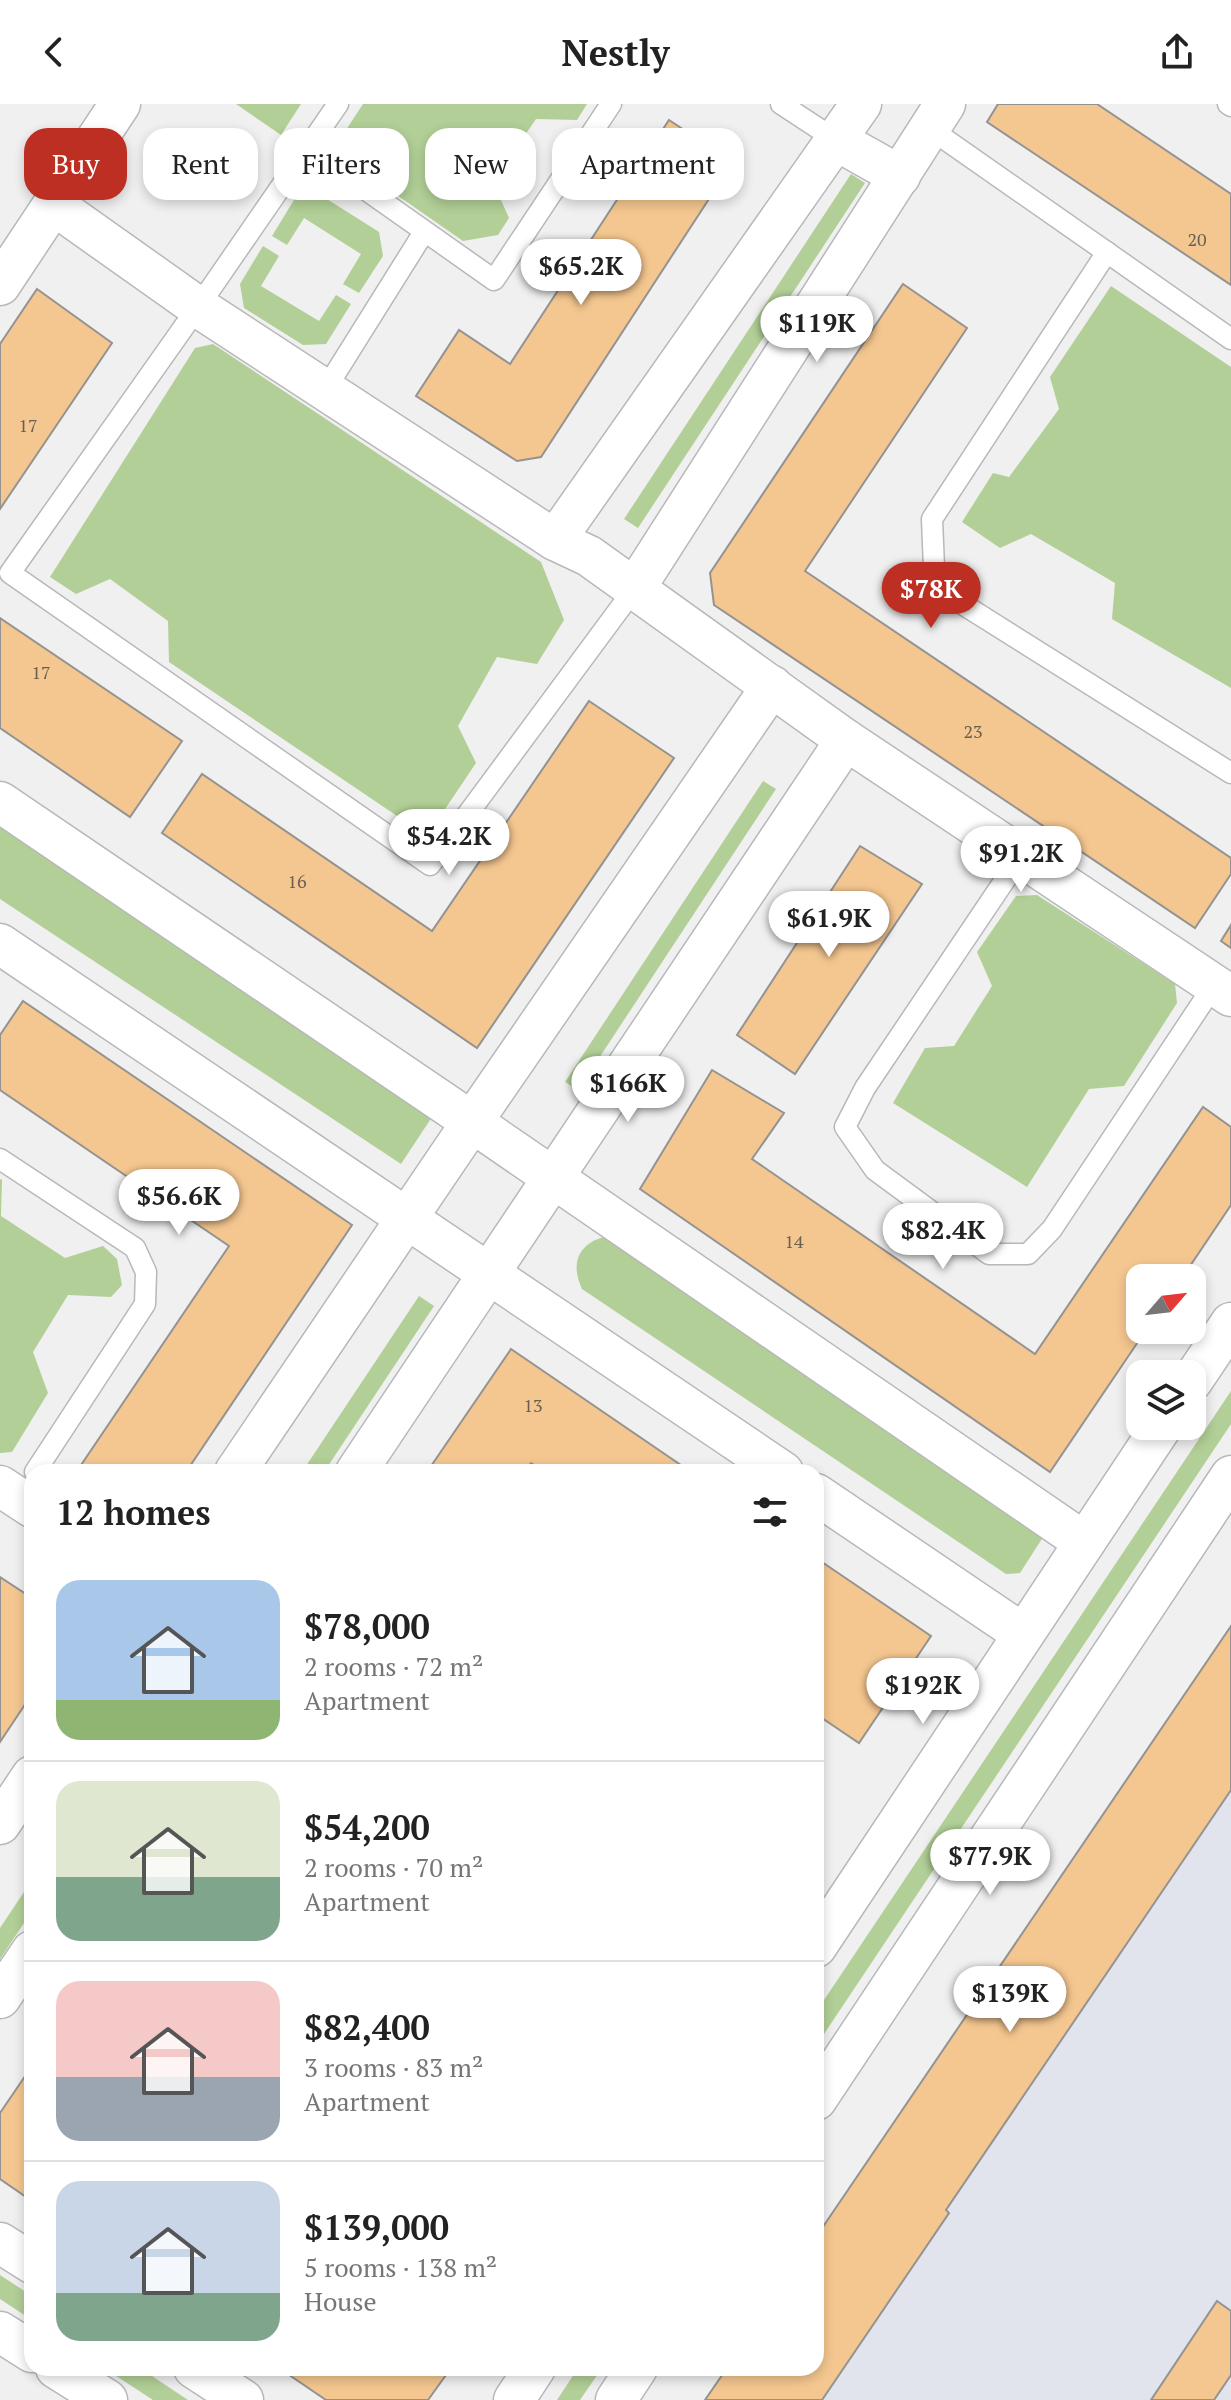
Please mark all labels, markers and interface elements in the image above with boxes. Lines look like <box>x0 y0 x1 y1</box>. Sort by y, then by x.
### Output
text: Nestly <box>561 29 670 76</box>
icon: back <box>32 30 76 74</box>
icon: share <box>1155 30 1199 74</box>
chip: Buy <box>24 128 127 200</box>
chip: Rent <box>143 128 258 200</box>
chip: Filters <box>274 128 409 200</box>
chip: New <box>425 128 536 200</box>
chip: Apartment <box>552 128 744 200</box>
house number: 20 <box>1187 227 1207 251</box>
pin: $65.2K <box>516 239 646 307</box>
text: $65.2K <box>539 248 623 282</box>
pin: $119K <box>761 296 873 364</box>
text: $119K <box>778 305 856 339</box>
house number: 17 <box>18 413 38 437</box>
pin: $78K <box>884 562 978 630</box>
text: $78K <box>900 571 962 605</box>
house number: 17 <box>31 660 51 684</box>
house number: 23 <box>963 719 983 743</box>
pin: $54.2K <box>384 809 514 877</box>
text: $54.2K <box>407 818 491 852</box>
pin: $91.2K <box>956 826 1086 894</box>
text: $91.2K <box>979 835 1063 869</box>
house number: 16 <box>287 869 307 893</box>
pin: $61.9K <box>764 891 894 959</box>
text: $61.9K <box>787 900 871 934</box>
pin: $166K <box>572 1056 684 1124</box>
text: $166K <box>589 1065 667 1099</box>
pin: $56.6K <box>114 1169 244 1237</box>
text: $56.6K <box>137 1178 221 1212</box>
pin: $82.4K <box>878 1203 1008 1271</box>
text: $82.4K <box>901 1212 985 1246</box>
house number: 14 <box>784 1229 804 1253</box>
north arrow <box>1126 1264 1206 1344</box>
map controls <box>1126 1264 1206 1440</box>
button: layers <box>1126 1360 1206 1440</box>
house number: 13 <box>523 1393 543 1417</box>
text: 12 homes <box>56 1490 211 1535</box>
icon: filters <box>748 1490 792 1534</box>
text: $78,000 <box>304 1604 430 1649</box>
icon: home <box>120 1612 216 1708</box>
text: 2 rooms · 72 m² <box>304 1649 483 1683</box>
pin: $192K <box>867 1658 979 1726</box>
text: $192K <box>884 1667 962 1701</box>
text: Apartment <box>304 1683 430 1717</box>
text: $54,200 <box>304 1805 430 1850</box>
icon: home <box>120 1813 216 1909</box>
pin: $77.9K <box>925 1829 1055 1897</box>
text: $77.9K <box>948 1838 1032 1872</box>
text: 2 rooms · 70 m² <box>304 1850 483 1884</box>
text: Apartment <box>304 1884 430 1918</box>
pin: $139K <box>954 1966 1066 2034</box>
text: $139K <box>971 1975 1049 2009</box>
text: $82,400 <box>304 2005 430 2050</box>
icon: home <box>120 2013 216 2109</box>
text: 3 rooms · 83 m² <box>304 2050 483 2084</box>
text: Apartment <box>304 2084 430 2118</box>
text: $139,000 <box>304 2205 449 2250</box>
icon: home <box>120 2213 216 2309</box>
text: 5 rooms · 138 m² <box>304 2250 497 2284</box>
text: House <box>304 2284 377 2318</box>

